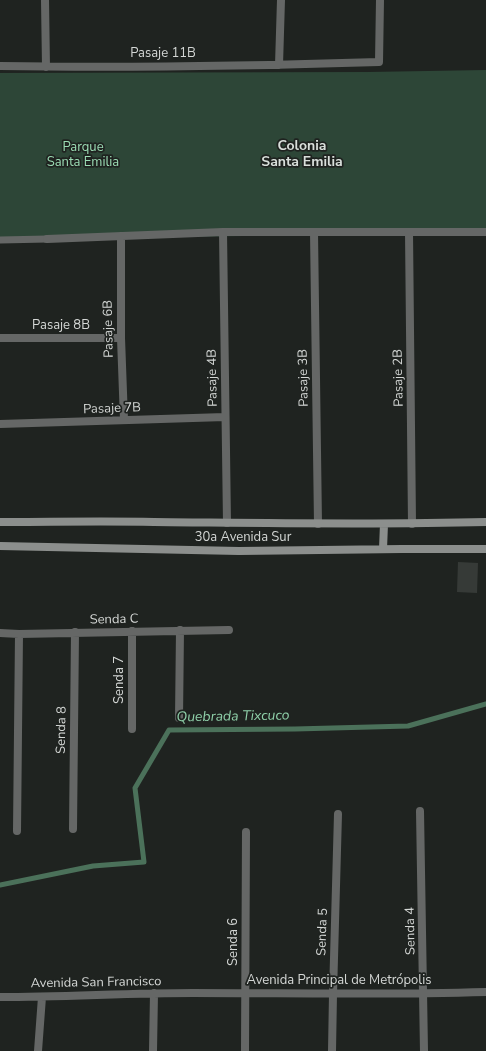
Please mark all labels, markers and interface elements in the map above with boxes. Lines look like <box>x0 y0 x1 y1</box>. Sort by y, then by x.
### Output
street label: Pasaje 11B <box>130 46 196 62</box>
district label: Colonia Santa Emilia <box>261 139 343 172</box>
park label: Parque Santa Emilia <box>47 140 119 171</box>
street label: Pasaje 6B <box>101 300 117 358</box>
street label: Pasaje 8B <box>32 318 90 334</box>
street label: Pasaje 4B <box>205 349 221 407</box>
street label: Pasaje 3B <box>296 349 312 407</box>
street label: Pasaje 2B <box>391 349 407 407</box>
street label: Pasaje 7B <box>83 400 141 418</box>
street label: 30a Avenida Sur <box>195 530 291 546</box>
street label: Senda C <box>89 612 139 628</box>
street label: Senda 7 <box>112 656 128 704</box>
street label: Senda 8 <box>54 706 70 754</box>
water label: Quebrada Tixcuco <box>176 708 290 726</box>
street label: Senda 4 <box>403 907 419 955</box>
street label: Senda 5 <box>314 908 332 956</box>
street label: Senda 6 <box>226 918 242 966</box>
street label: Avenida Principal de Metrópolis <box>247 973 431 989</box>
street label: Avenida San Francisco <box>31 974 161 992</box>

